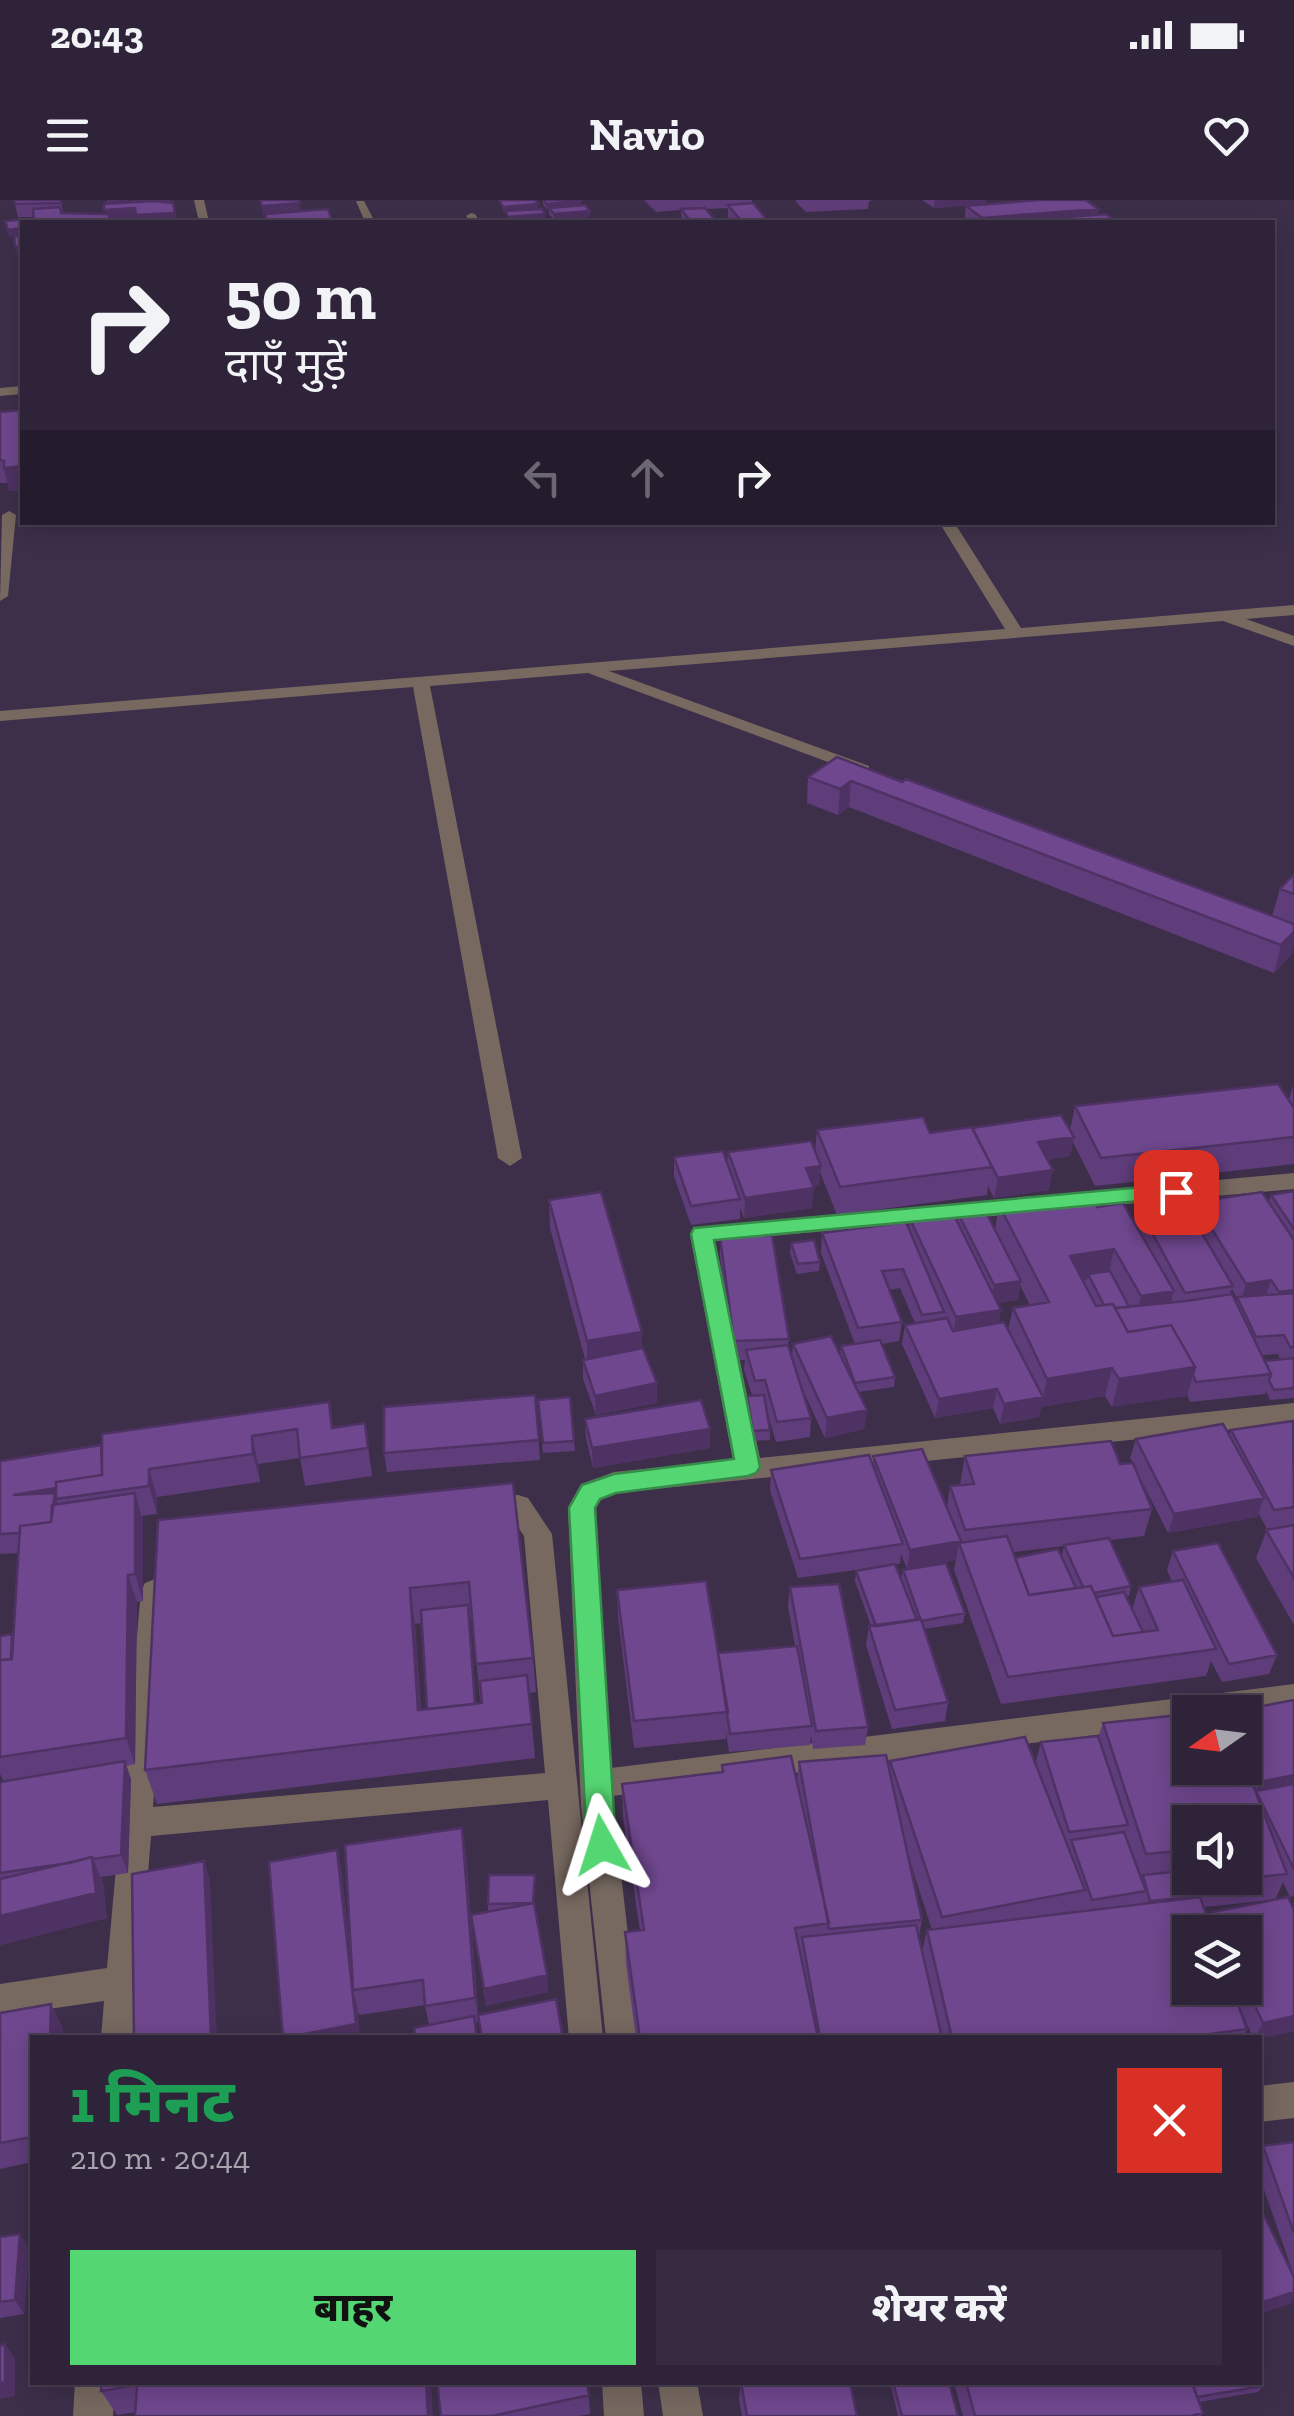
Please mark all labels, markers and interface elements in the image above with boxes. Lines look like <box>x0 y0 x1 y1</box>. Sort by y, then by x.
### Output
text: 20:43 <box>50 12 144 58</box>
icon: menu <box>40 108 95 163</box>
text: Navio <box>589 108 705 162</box>
icon: heart <box>1199 108 1254 163</box>
text: 50 m <box>225 253 376 337</box>
icon: right <box>60 260 190 390</box>
text: दाएँ मुड़ें <box>225 338 347 392</box>
icon: left <box>515 450 570 505</box>
icon: ahead <box>620 450 675 505</box>
icon: right <box>725 450 780 505</box>
pin <box>1134 1150 1219 1235</box>
icon: arrive <box>1149 1165 1204 1220</box>
north arrow <box>1172 1695 1262 1785</box>
map controls <box>1172 1695 1262 2005</box>
position arrow <box>550 1793 654 1897</box>
button: sound <box>1172 1805 1262 1895</box>
button: layers <box>1172 1915 1262 2005</box>
text: 1 मिनट <box>70 2065 235 2137</box>
button: close <box>1117 2068 1222 2173</box>
text: 210 m · 20:44 <box>70 2139 250 2177</box>
button: बाहर <box>70 2250 636 2365</box>
button: शेयर करें <box>656 2250 1222 2365</box>

